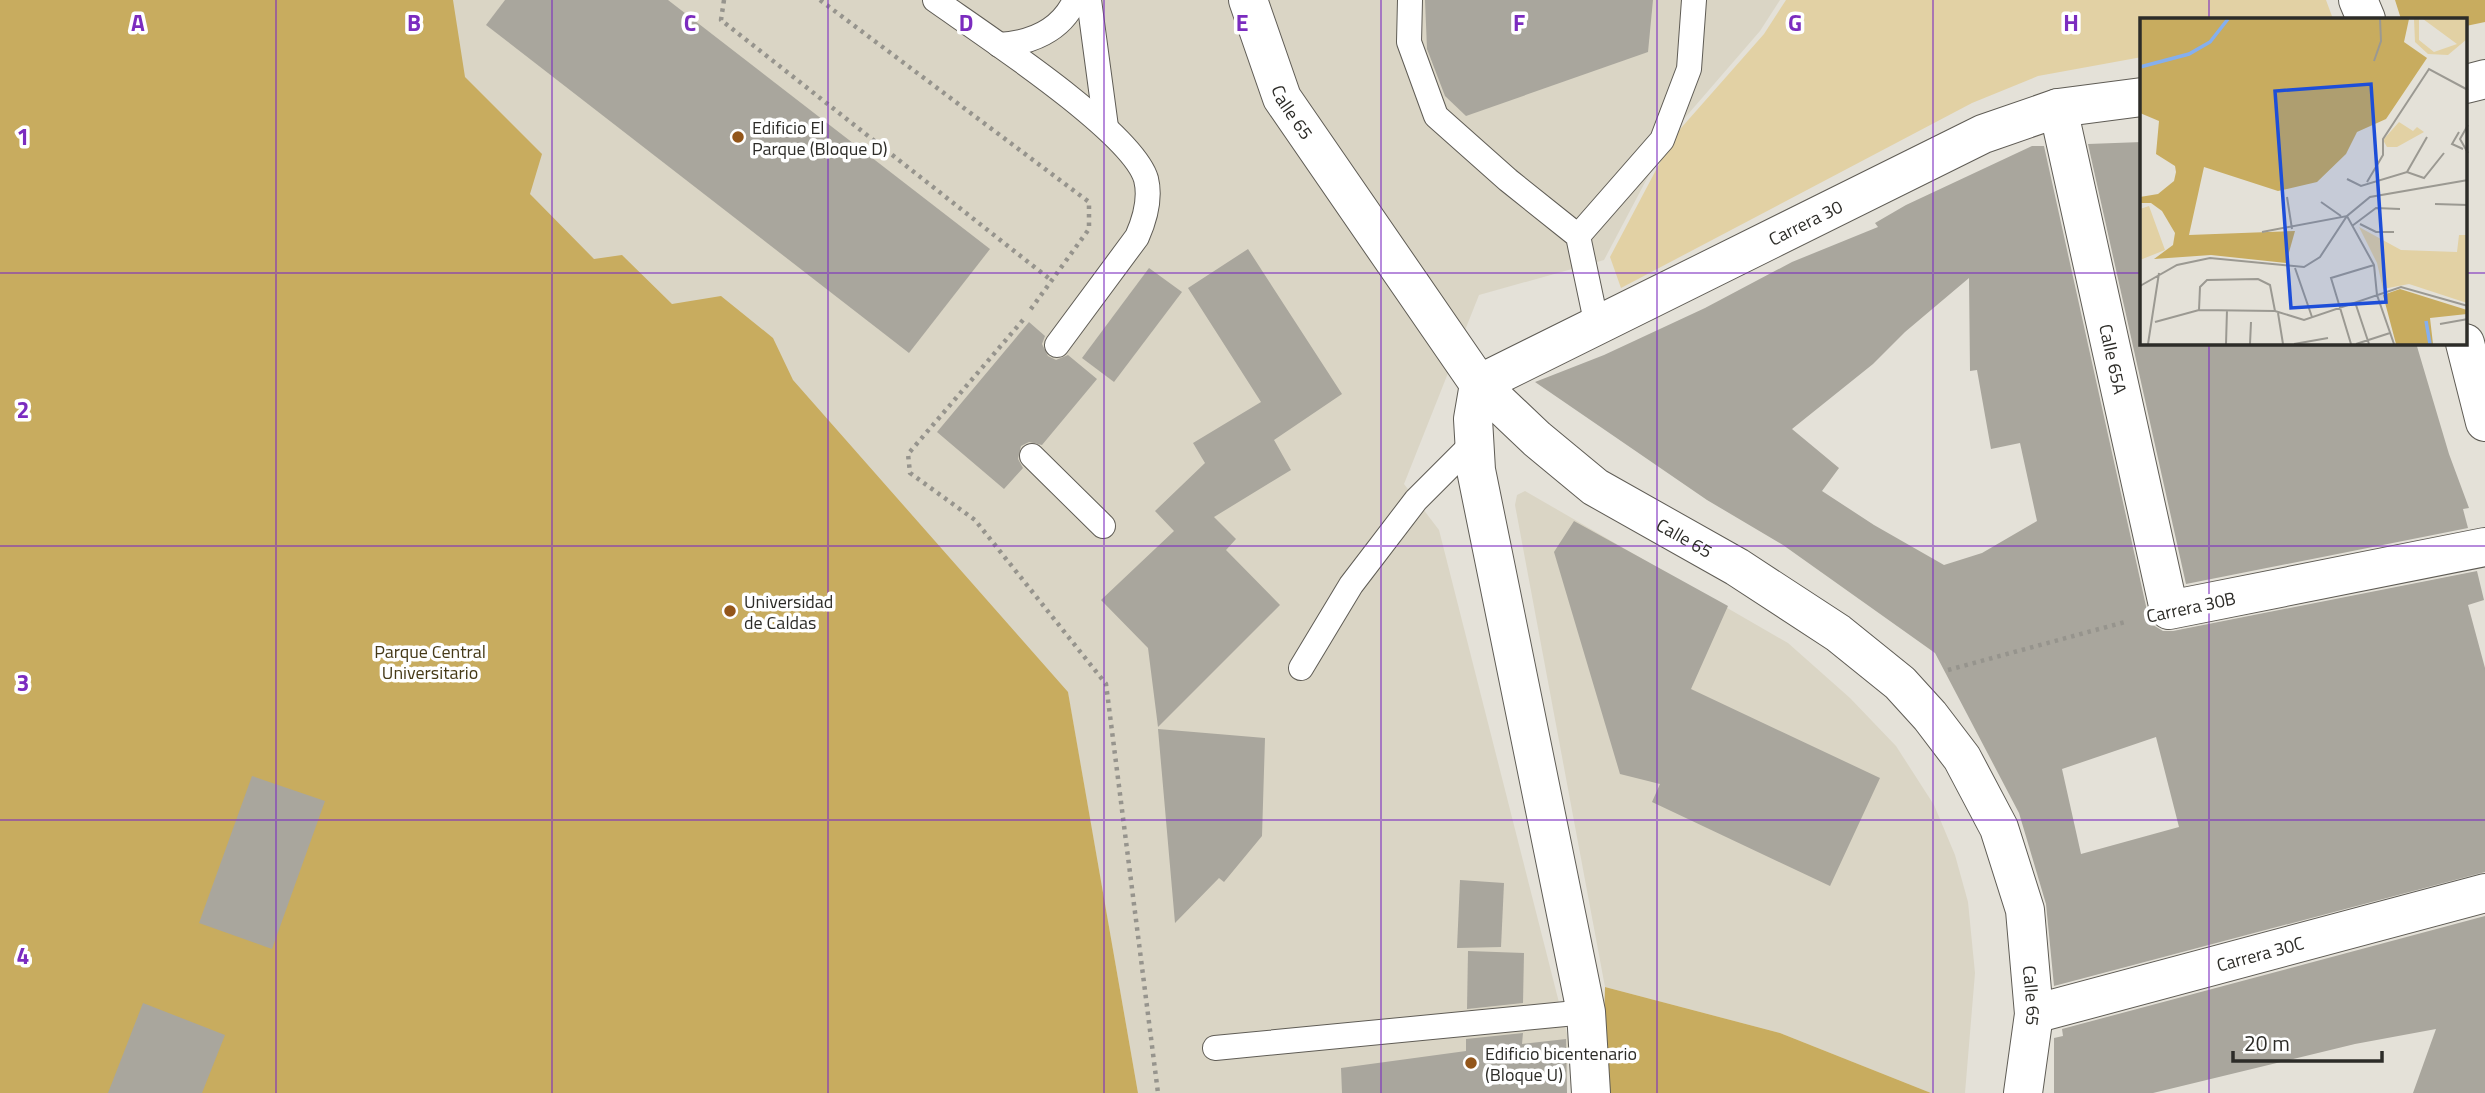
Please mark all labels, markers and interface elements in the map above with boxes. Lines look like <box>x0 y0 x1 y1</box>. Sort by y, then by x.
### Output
text: A <box>131 5 145 40</box>
text: B <box>407 5 421 40</box>
text: C <box>684 5 696 40</box>
text: D <box>959 5 973 40</box>
text: E <box>1236 5 1248 40</box>
text: F <box>1513 5 1525 40</box>
text: G <box>1788 5 1802 40</box>
text: H <box>2063 5 2079 40</box>
inset map <box>2140 18 2468 345</box>
street label: Calle 65 <box>1265 81 1320 145</box>
place label: Edificio El Parque (Bloque D) <box>752 114 887 162</box>
text: 1 <box>17 119 29 154</box>
marker: Edificio El Parque (Bloque D) <box>730 129 746 145</box>
street label: Carrera 30 <box>1764 192 1847 252</box>
street label: Calle 65A <box>2093 321 2134 397</box>
text: 2 <box>17 392 29 427</box>
street label: Calle 65 <box>1652 511 1717 564</box>
street label: Carrera 30B <box>2144 584 2238 630</box>
place label: Universidad de Caldas <box>744 588 833 636</box>
marker: Universidad de Caldas <box>722 603 738 619</box>
park label: Parque Central Universitario <box>374 638 486 686</box>
text: 3 <box>17 665 29 700</box>
street label: Carrera 30C <box>2213 929 2307 978</box>
text: 4 <box>17 938 29 973</box>
street label: Calle 65 <box>2016 964 2048 1027</box>
scale bar <box>2233 1020 2382 1064</box>
text: 20 m <box>2244 1027 2290 1059</box>
place label: Edificio bicentenario (Bloque U) <box>1485 1040 1637 1088</box>
marker: Edificio bicentenario (Bloque U) <box>1463 1055 1479 1071</box>

